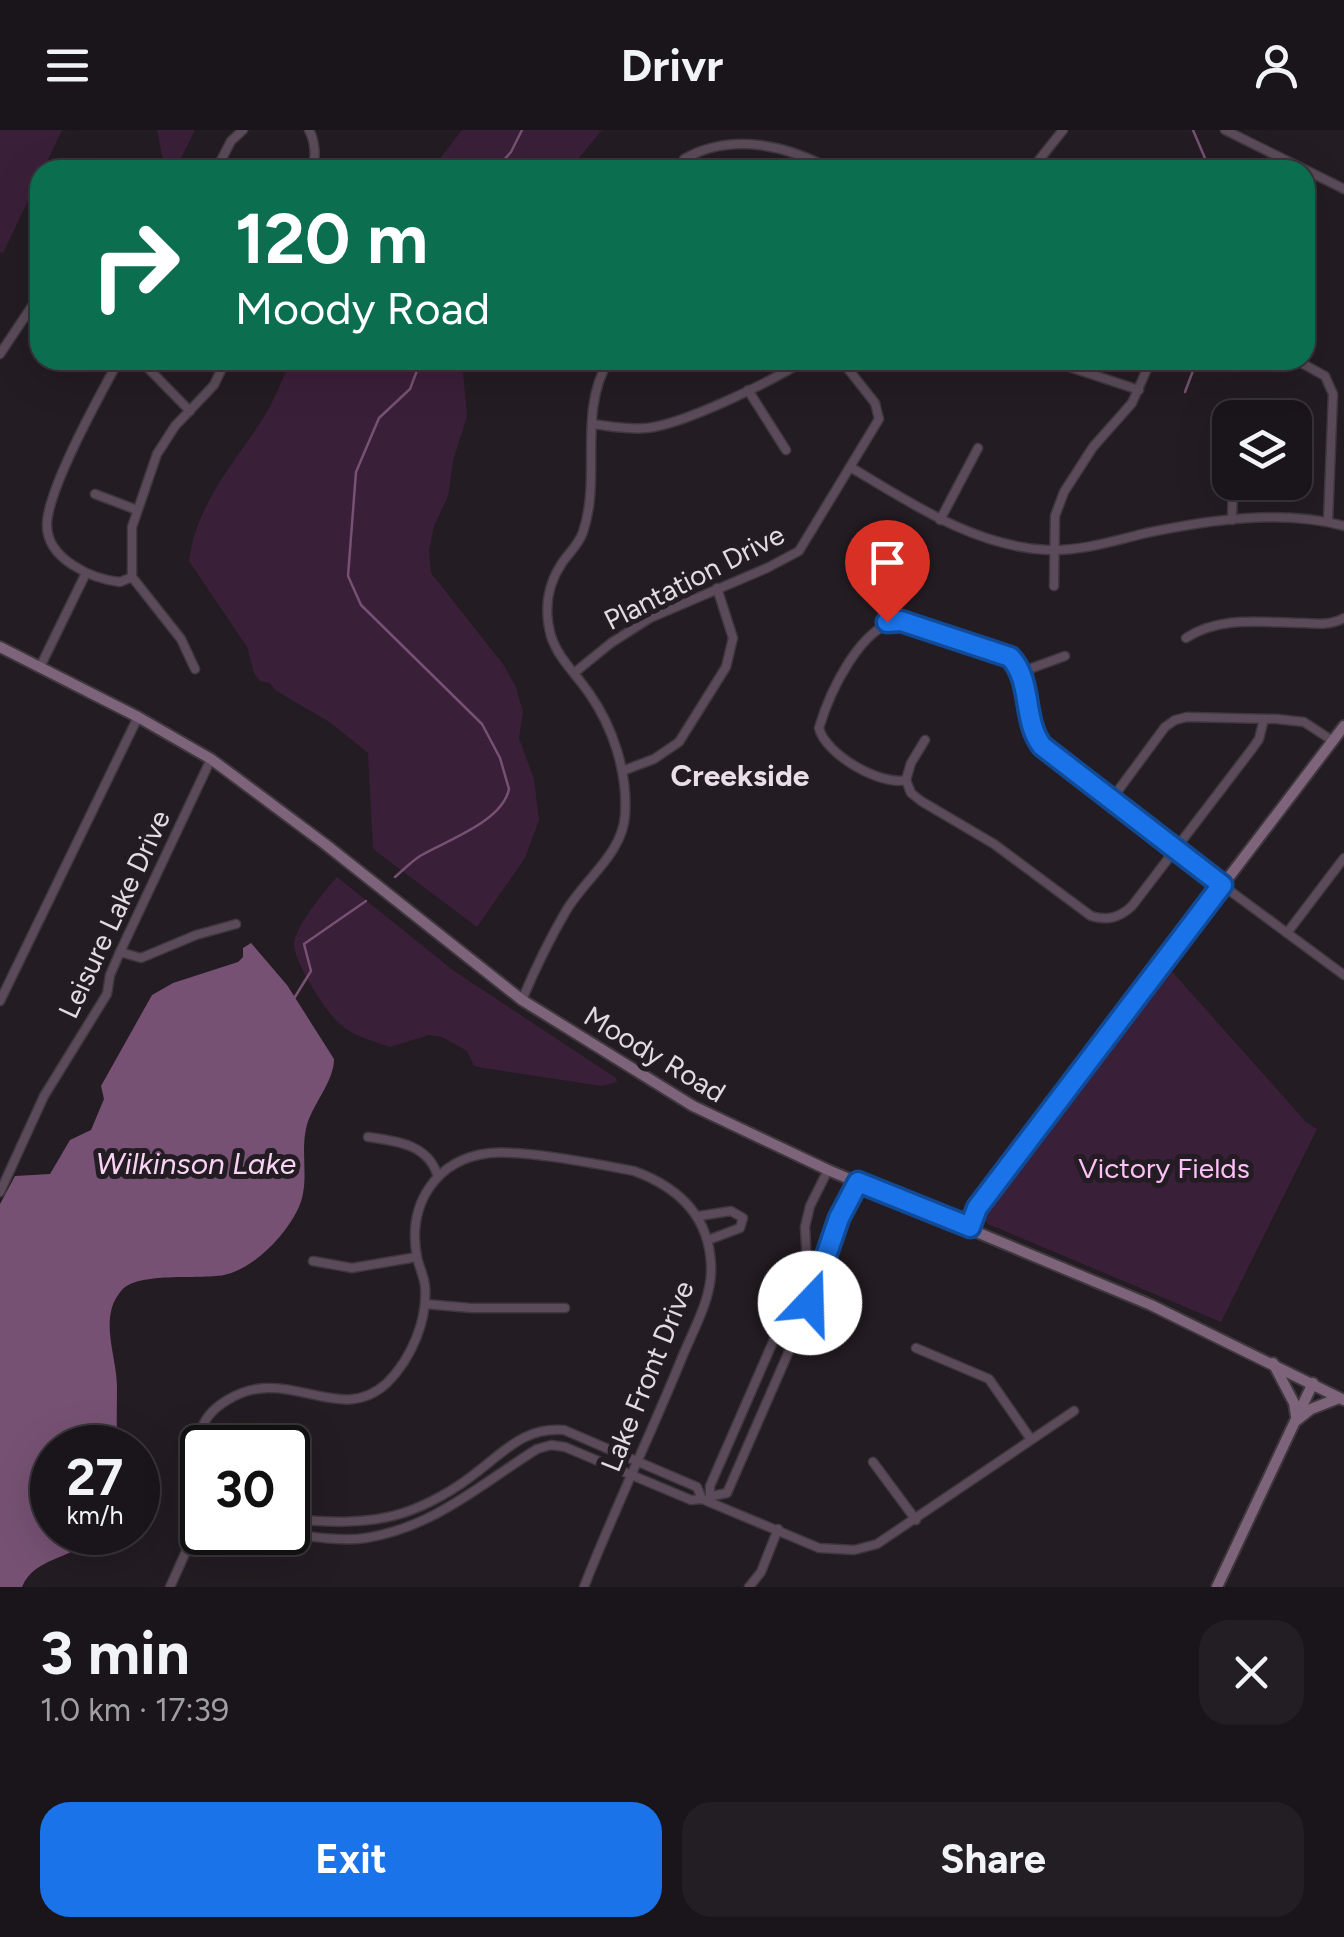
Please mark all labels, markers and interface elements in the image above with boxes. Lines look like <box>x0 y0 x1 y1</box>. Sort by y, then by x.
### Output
icon: menu <box>40 38 95 93</box>
text: Drivr <box>621 38 723 92</box>
icon: person <box>1249 38 1304 93</box>
text: 120 m <box>235 196 428 281</box>
icon: right <box>70 200 200 330</box>
text: Moody Road <box>235 281 490 335</box>
map controls <box>1212 400 1312 500</box>
button: layers <box>1212 400 1312 500</box>
street label: Plantation Drive <box>598 517 790 637</box>
pin <box>845 520 930 623</box>
icon: arrive <box>860 535 915 590</box>
district label: Creekside <box>671 757 810 794</box>
street label: Leisure Lake Drive <box>51 805 177 1023</box>
street label: Moody Road <box>578 999 732 1109</box>
water label: Wilkinson Lake <box>96 1145 296 1182</box>
park label: Victory Fields <box>1078 1151 1250 1185</box>
position arrow <box>758 1251 862 1355</box>
street label: Lake Front Drive <box>593 1276 701 1476</box>
speed limit sign: 30 <box>180 1425 310 1555</box>
text: 27 <box>67 1447 123 1508</box>
text: km/h <box>66 1500 124 1530</box>
text: 3 min <box>40 1617 190 1689</box>
button: close <box>1199 1620 1304 1725</box>
text: 1.0 km · 17:39 <box>40 1691 229 1729</box>
button: Exit <box>40 1802 662 1917</box>
button: Share <box>682 1802 1304 1917</box>

